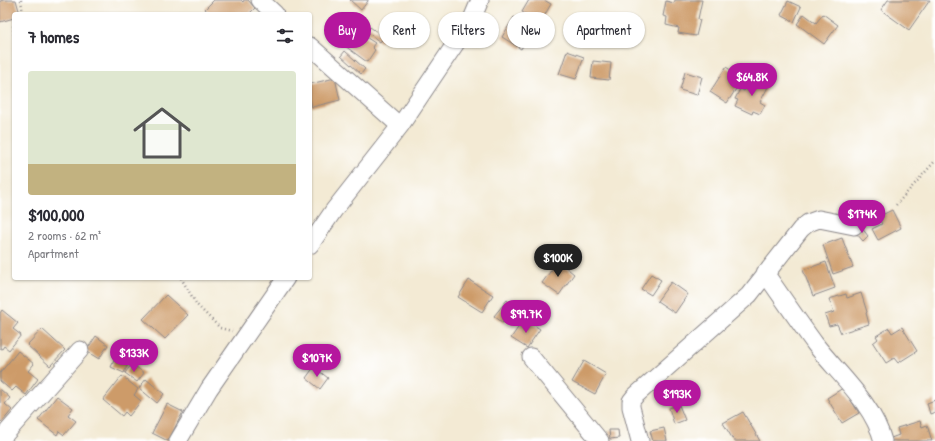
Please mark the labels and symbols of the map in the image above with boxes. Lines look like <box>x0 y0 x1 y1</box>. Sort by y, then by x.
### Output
pin: $64.8K <box>719 63 785 97</box>
pin: $174K <box>834 200 890 234</box>
pin: $100K <box>530 244 586 278</box>
pin: $99.7K <box>493 300 559 334</box>
pin: $133K <box>106 339 162 373</box>
pin: $107K <box>289 344 345 378</box>
pin: $193K <box>649 380 705 414</box>

